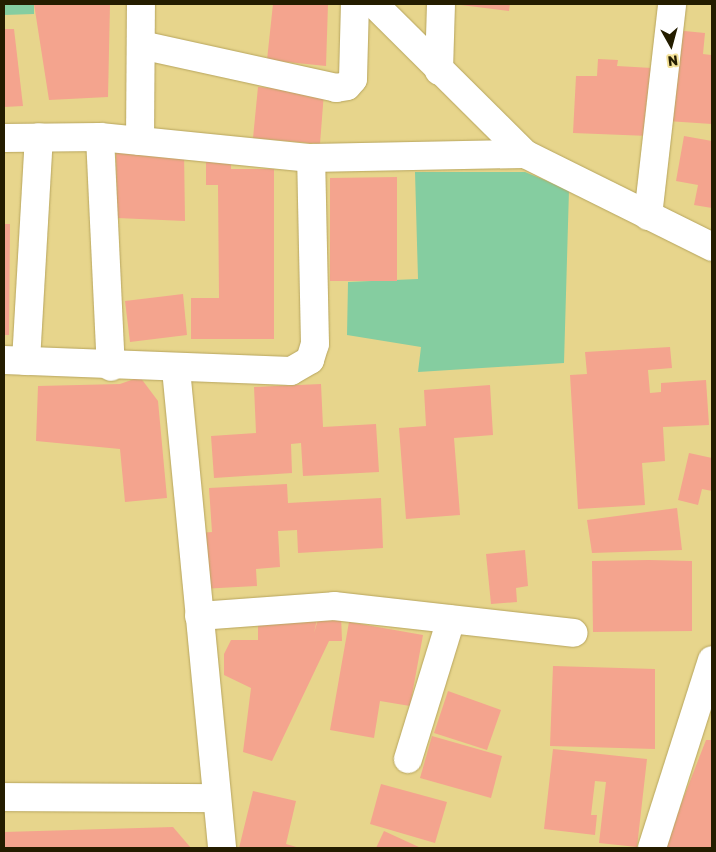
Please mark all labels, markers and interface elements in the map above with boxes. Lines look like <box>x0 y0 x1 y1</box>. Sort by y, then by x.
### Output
north arrow <box>646 20 696 70</box>
text: N <box>667 51 679 69</box>

